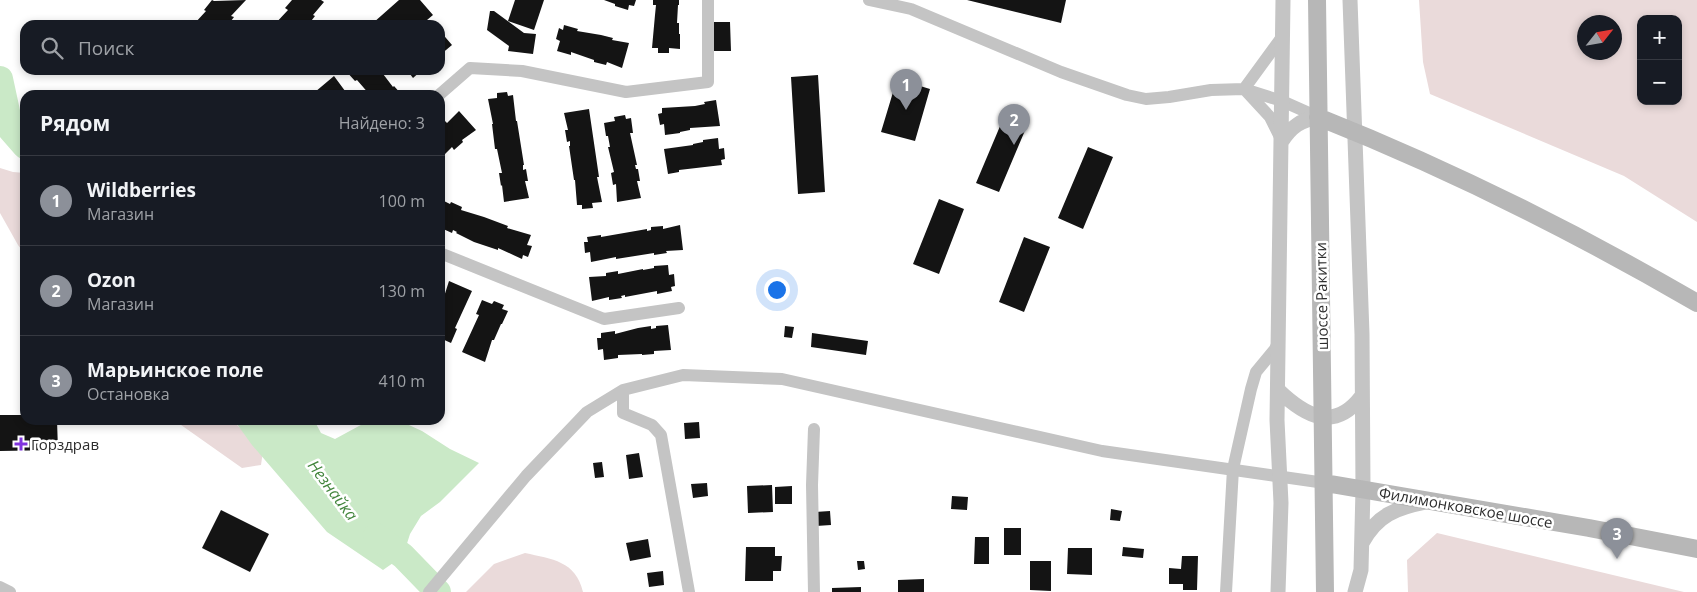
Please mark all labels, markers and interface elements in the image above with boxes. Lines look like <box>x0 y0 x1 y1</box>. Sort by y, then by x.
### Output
north arrow <box>1577 15 1622 60</box>
map controls <box>1637 15 1682 105</box>
button: + <box>1637 15 1682 60</box>
search box <box>20 20 445 75</box>
icon: search <box>38 34 66 62</box>
text: Поиск <box>78 35 134 61</box>
button: − <box>1637 60 1682 105</box>
pin: 1 <box>890 69 922 110</box>
pin: 2 <box>998 104 1030 145</box>
text: Рядом <box>40 109 110 137</box>
text: Найдено: 3 <box>339 112 425 134</box>
text: Wildberries <box>87 177 196 203</box>
text: 1 <box>51 190 61 212</box>
text: 100 m <box>379 190 425 212</box>
text: Магазин <box>87 203 154 225</box>
street label: шоссе Ракитки <box>1310 242 1332 350</box>
text: Ozon <box>87 267 136 293</box>
your location <box>764 277 790 303</box>
text: 2 <box>51 280 61 302</box>
text: 130 m <box>379 280 425 302</box>
text: Магазин <box>87 293 154 315</box>
text: Марьинское поле <box>87 357 263 383</box>
text: 3 <box>51 370 61 392</box>
text: 410 m <box>379 370 425 392</box>
text: Остановка <box>87 383 170 405</box>
place label: Горздрав <box>31 434 99 454</box>
marker: Горздрав <box>15 438 27 450</box>
water label: Незнайка <box>303 455 363 525</box>
street label: Филимонковское шоссе <box>1378 482 1554 532</box>
pin: 3 <box>1601 518 1633 559</box>

